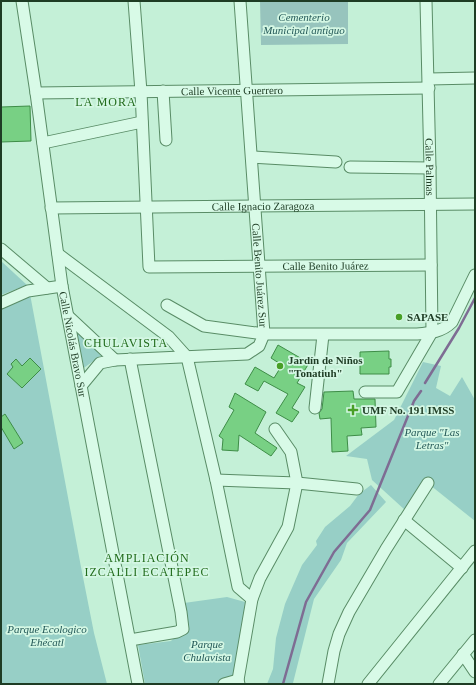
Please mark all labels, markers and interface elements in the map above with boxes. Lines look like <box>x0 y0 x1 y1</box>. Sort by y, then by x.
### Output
park label: Cementerio Municipal antiguo <box>262 11 345 36</box>
street label: Calle Vicente Guerrero <box>181 84 284 97</box>
district label: LA MORA <box>75 95 137 109</box>
street label: Calle Palmas <box>423 138 436 196</box>
street label: Calle Ignacio Zaragoza <box>212 200 315 212</box>
street label: Calle Benito Juárez Sur <box>250 223 270 328</box>
street label: Calle Benito Juárez <box>282 259 369 272</box>
street label: Calle Nicolás Bravo Sur <box>57 290 89 398</box>
place label: SAPASE <box>407 311 448 323</box>
marker: SAPASE <box>394 312 404 322</box>
district label: CHULAVISTA <box>84 336 168 350</box>
place label: Jardín de Niños "Tonatiuh" <box>288 354 363 379</box>
marker: Jardín de Niños "Tonatiuh" <box>275 361 285 371</box>
marker: UMF No. 191 IMSS <box>347 404 359 416</box>
place label: UMF No. 191 IMSS <box>362 404 454 416</box>
park label: Parque "Las Letras" <box>403 426 460 451</box>
district label: AMPLIACIÓN IZCALLI ECATEPEC <box>85 551 210 579</box>
park label: Parque Ecologico Ehécatl <box>6 623 87 648</box>
park label: Parque Chulavista <box>183 638 231 663</box>

